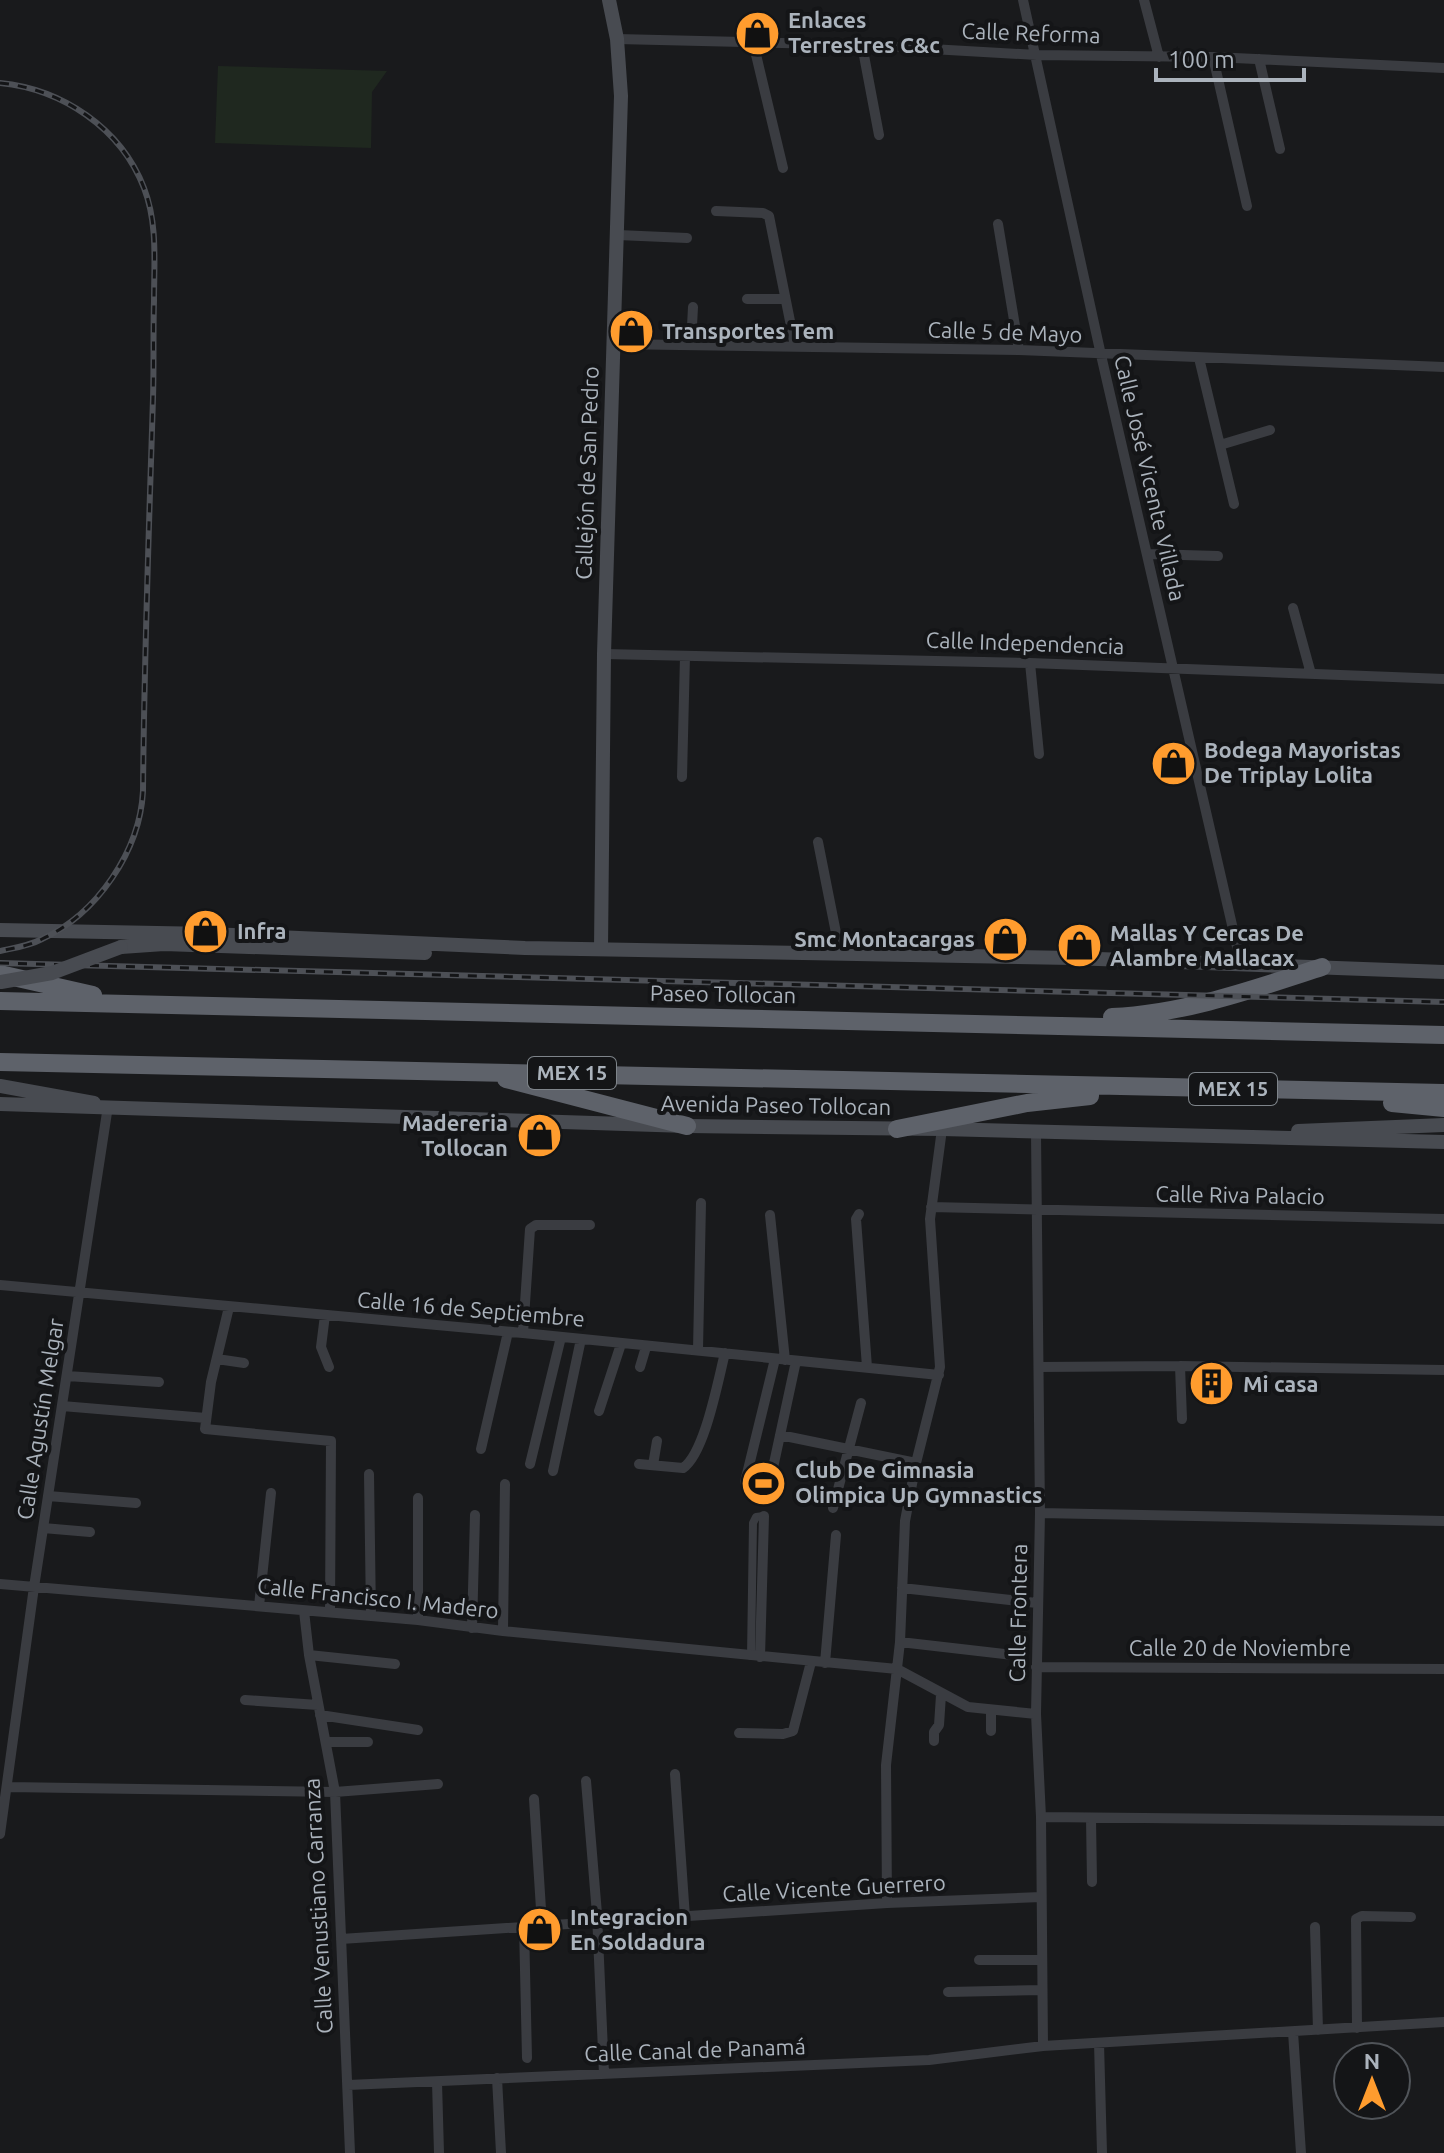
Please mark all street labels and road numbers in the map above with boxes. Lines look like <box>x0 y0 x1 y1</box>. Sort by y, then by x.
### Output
street label: Calle Reforma <box>961 18 1101 47</box>
street label: Calle 5 de Mayo <box>927 316 1083 347</box>
street label: Calle José Vicente Villada <box>1110 352 1191 603</box>
street label: Callejón de San Pedro <box>570 366 603 580</box>
street label: Calle Independencia <box>925 627 1125 658</box>
street label: Paseo Tollocan <box>650 980 796 1007</box>
road number: MEX 15 <box>528 1057 616 1089</box>
road number: MEX 15 <box>1189 1073 1277 1105</box>
street label: Avenida Paseo Tollocan <box>661 1090 891 1119</box>
street label: Calle Riva Palacio <box>1155 1181 1325 1208</box>
street label: Calle 16 de Septiembre <box>356 1286 586 1331</box>
street label: Calle Agustín Melgar <box>11 1316 68 1521</box>
street label: Calle Frontera <box>1004 1543 1031 1683</box>
street label: Calle Francisco I. Madero <box>256 1572 500 1623</box>
street label: Calle 20 de Noviembre <box>1129 1635 1351 1660</box>
street label: Calle Venustiano Carranza <box>298 1778 337 2035</box>
street label: Calle Vicente Guerrero <box>722 1869 946 1906</box>
street label: Calle Canal de Panamá <box>584 2033 806 2066</box>

